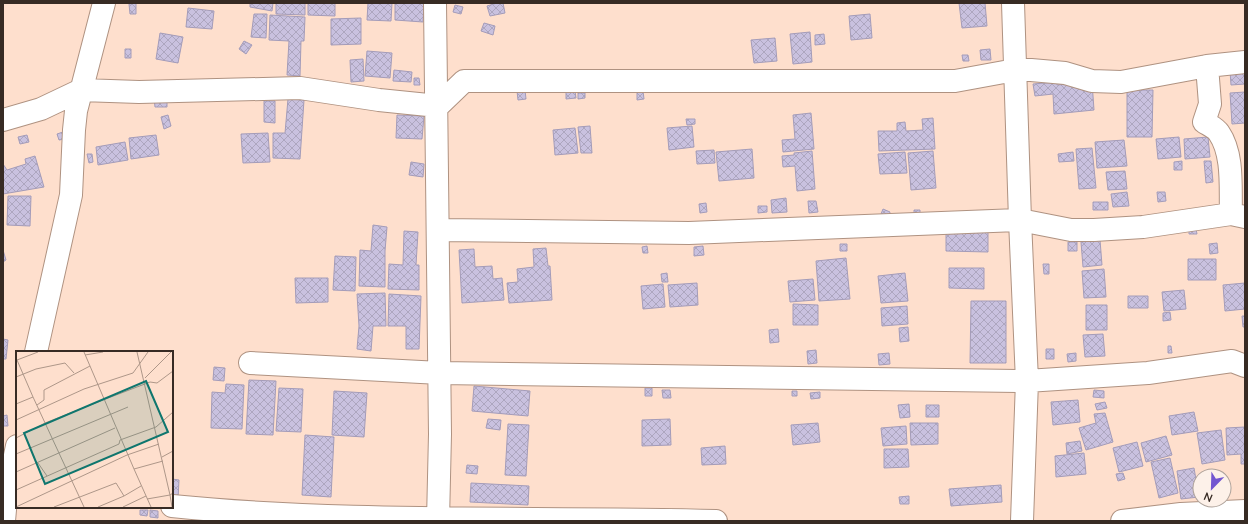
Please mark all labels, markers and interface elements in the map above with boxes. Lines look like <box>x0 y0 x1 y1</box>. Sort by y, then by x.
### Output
inset map <box>16 351 173 508</box>
north arrow <box>1192 468 1232 508</box>
text: N <box>1202 489 1215 505</box>

